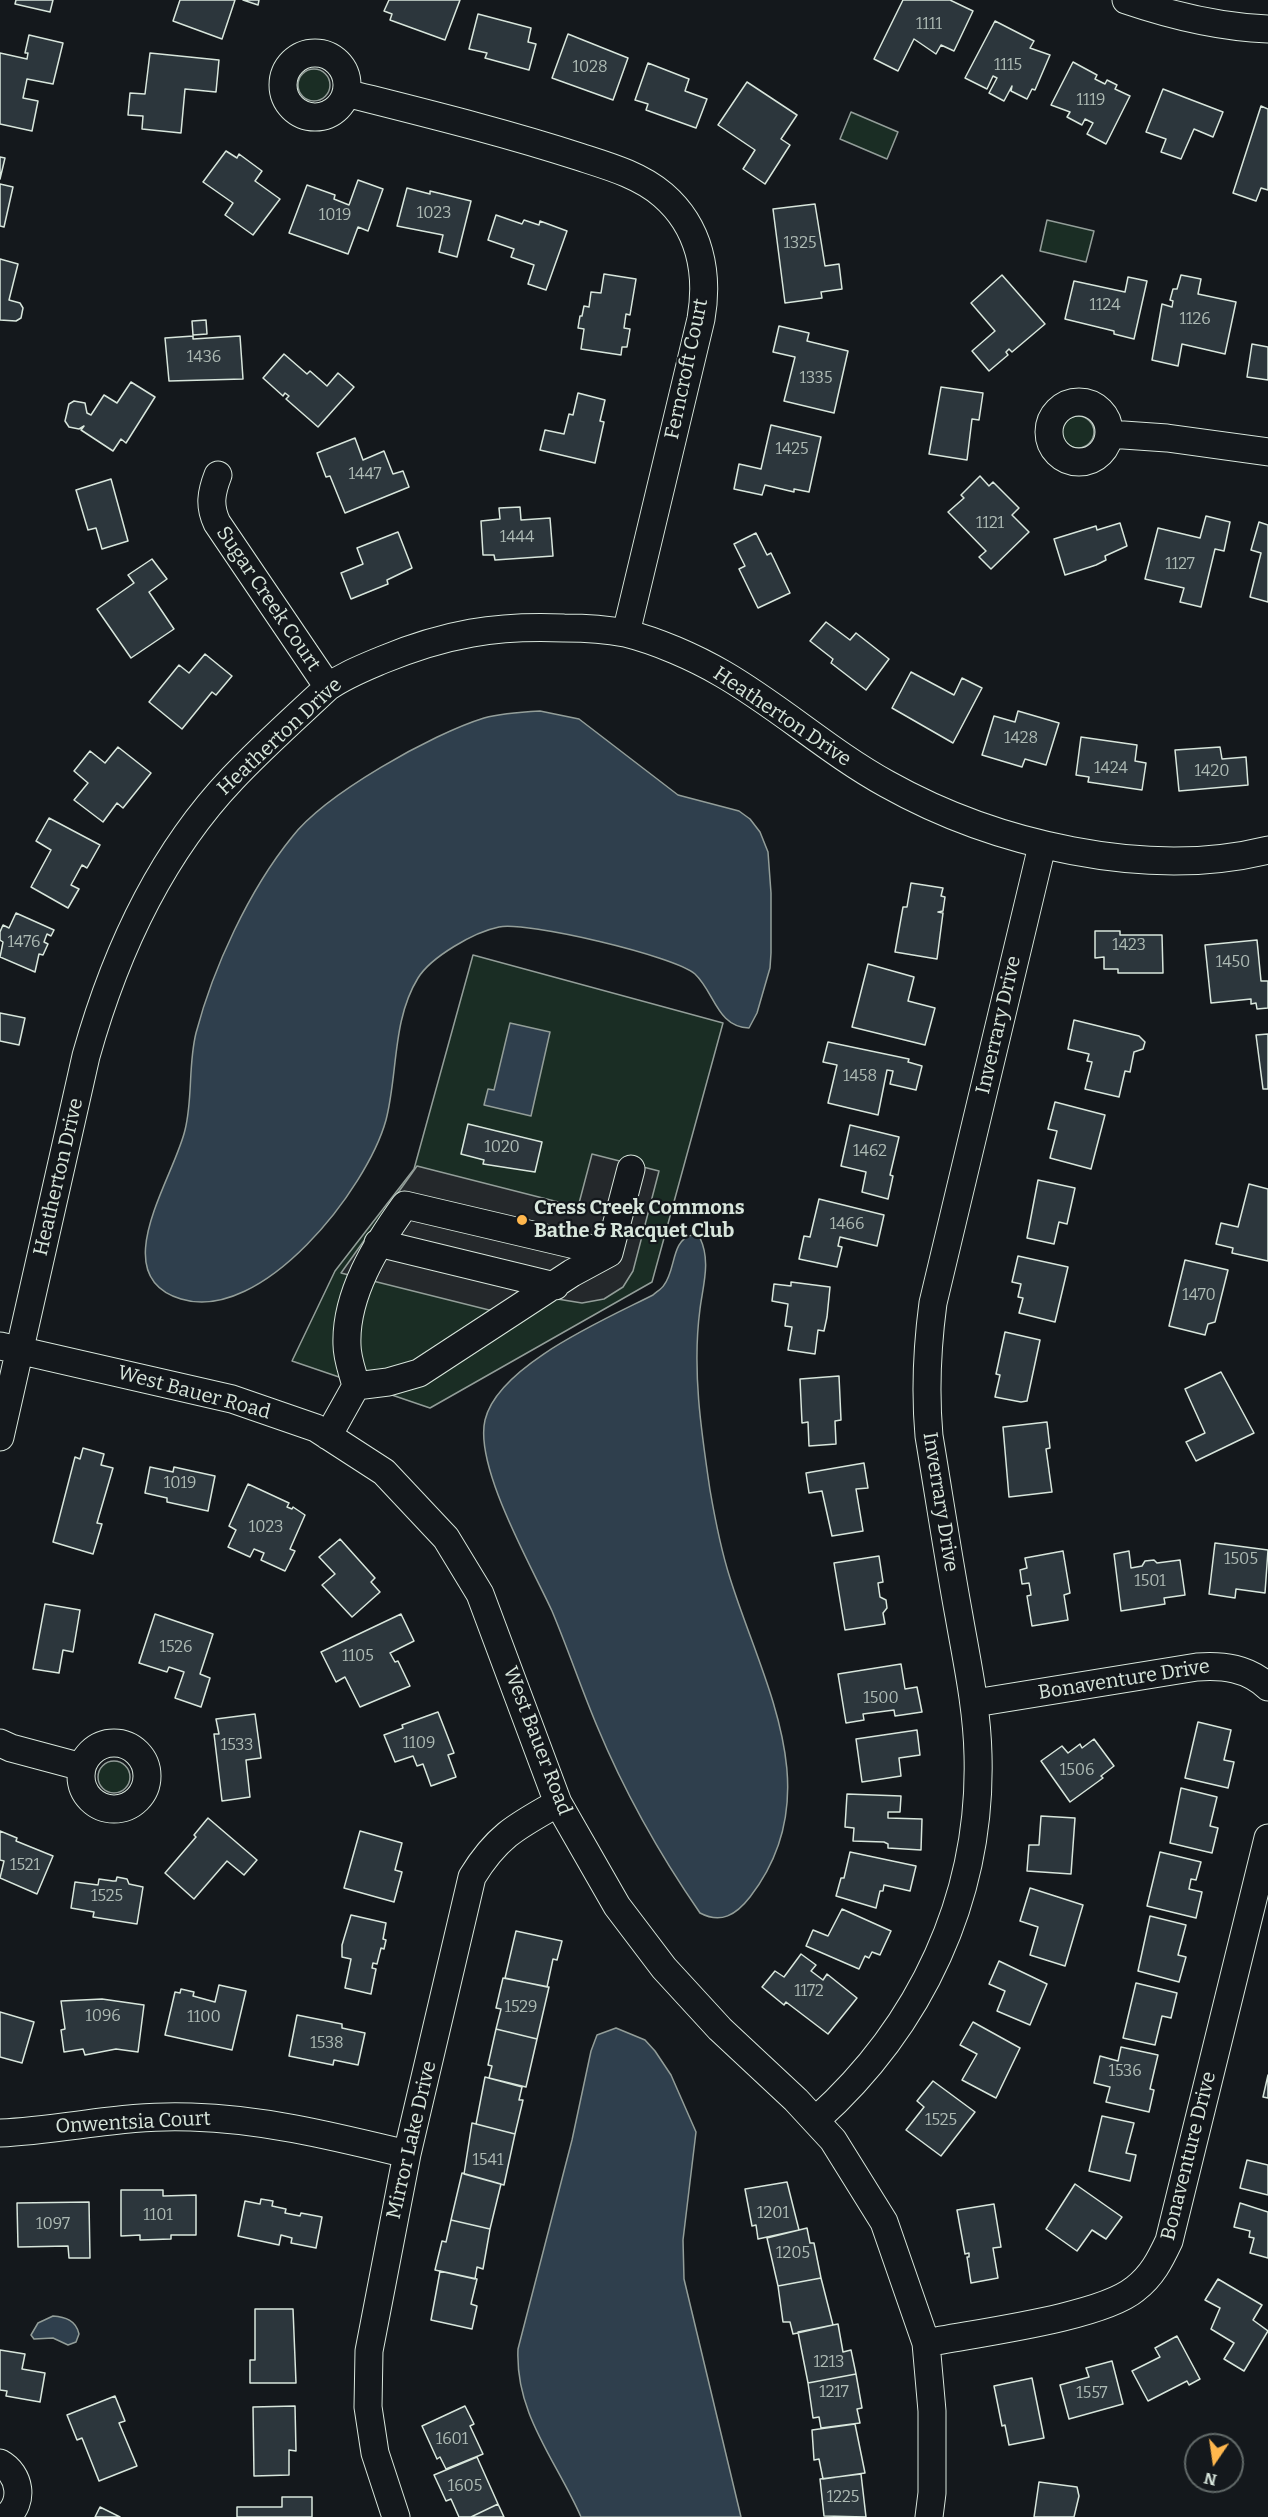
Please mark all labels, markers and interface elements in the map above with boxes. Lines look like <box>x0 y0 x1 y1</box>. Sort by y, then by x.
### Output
house number: 1111 <box>916 15 942 35</box>
house number: 1115 <box>994 56 1022 76</box>
house number: 1028 <box>572 58 608 78</box>
house number: 1119 <box>1077 91 1105 111</box>
house number: 1023 <box>417 204 451 224</box>
house number: 1019 <box>319 206 351 226</box>
house number: 1325 <box>784 234 816 254</box>
house number: 1124 <box>1089 296 1121 316</box>
street label: Ferncroft Court <box>660 297 714 441</box>
house number: 1126 <box>1179 310 1211 330</box>
house number: 1436 <box>187 348 221 368</box>
house number: 1335 <box>800 369 832 389</box>
house number: 1425 <box>775 440 809 460</box>
house number: 1447 <box>348 465 382 485</box>
house number: 1121 <box>976 514 1004 534</box>
street label: Sugar Creek Court <box>211 522 325 676</box>
house number: 1444 <box>500 528 534 548</box>
house number: 1127 <box>1165 555 1195 575</box>
street label: Heatherton Drive <box>708 662 856 772</box>
street label: Heatherton Drive <box>213 673 347 801</box>
house number: 1428 <box>1004 729 1038 749</box>
house number: 1424 <box>1094 759 1128 779</box>
house number: 1420 <box>1195 762 1229 782</box>
house number: 1476 <box>8 933 40 953</box>
house number: 1423 <box>1112 936 1146 956</box>
house number: 1450 <box>1216 953 1250 973</box>
street label: Inverrary Drive <box>971 954 1027 1096</box>
house number: 1458 <box>843 1067 877 1087</box>
street label: Heatherton Drive <box>29 1096 89 1258</box>
house number: 1020 <box>484 1138 520 1158</box>
house number: 1462 <box>853 1142 887 1162</box>
place label: Cress Creek Commons Bathe & Racquet Club <box>534 1196 745 1243</box>
marker: Cress Creek Commons Bathe & Racquet Club <box>515 1213 529 1227</box>
house number: 1466 <box>830 1215 864 1235</box>
house number: 1470 <box>1182 1286 1216 1306</box>
street label: West Bauer Road <box>115 1361 273 1425</box>
street label: Inverrary Drive <box>917 1430 963 1574</box>
house number: 1019 <box>164 1474 196 1494</box>
house number: 1023 <box>249 1518 283 1538</box>
house number: 1505 <box>1224 1550 1258 1570</box>
house number: 1501 <box>1134 1572 1166 1592</box>
house number: 1526 <box>160 1638 192 1658</box>
house number: 1105 <box>342 1647 374 1667</box>
street label: Bonaventure Drive <box>1037 1655 1211 1705</box>
street label: West Bauer Road <box>498 1663 576 1819</box>
house number: 1500 <box>863 1689 899 1709</box>
house number: 1109 <box>403 1734 435 1754</box>
house number: 1533 <box>221 1736 253 1756</box>
house number: 1506 <box>1060 1761 1094 1781</box>
house number: 1521 <box>10 1856 40 1876</box>
house number: 1525 <box>91 1887 123 1907</box>
house number: 1172 <box>794 1982 824 2002</box>
house number: 1529 <box>505 1998 537 2018</box>
house number: 1096 <box>85 2007 121 2027</box>
house number: 1100 <box>187 2008 221 2028</box>
house number: 1538 <box>310 2034 344 2054</box>
street label: Mirror Lake Drive <box>382 2059 442 2221</box>
house number: 1536 <box>1108 2062 1142 2082</box>
street label: Bonaventure Drive <box>1156 2069 1222 2243</box>
street label: Onwentsia Court <box>55 2107 211 2139</box>
house number: 1525 <box>925 2111 957 2131</box>
house number: 1541 <box>473 2151 503 2171</box>
house number: 1201 <box>757 2204 789 2224</box>
house number: 1101 <box>143 2206 173 2226</box>
house number: 1097 <box>36 2215 70 2235</box>
house number: 1205 <box>776 2244 810 2264</box>
house number: 1213 <box>814 2353 844 2373</box>
house number: 1217 <box>819 2383 849 2403</box>
house number: 1557 <box>1076 2384 1108 2404</box>
house number: 1601 <box>436 2430 468 2450</box>
north arrow <box>1184 2433 1244 2493</box>
text: N <box>1202 2468 1218 2490</box>
house number: 1605 <box>448 2477 482 2497</box>
house number: 1225 <box>827 2488 859 2508</box>

